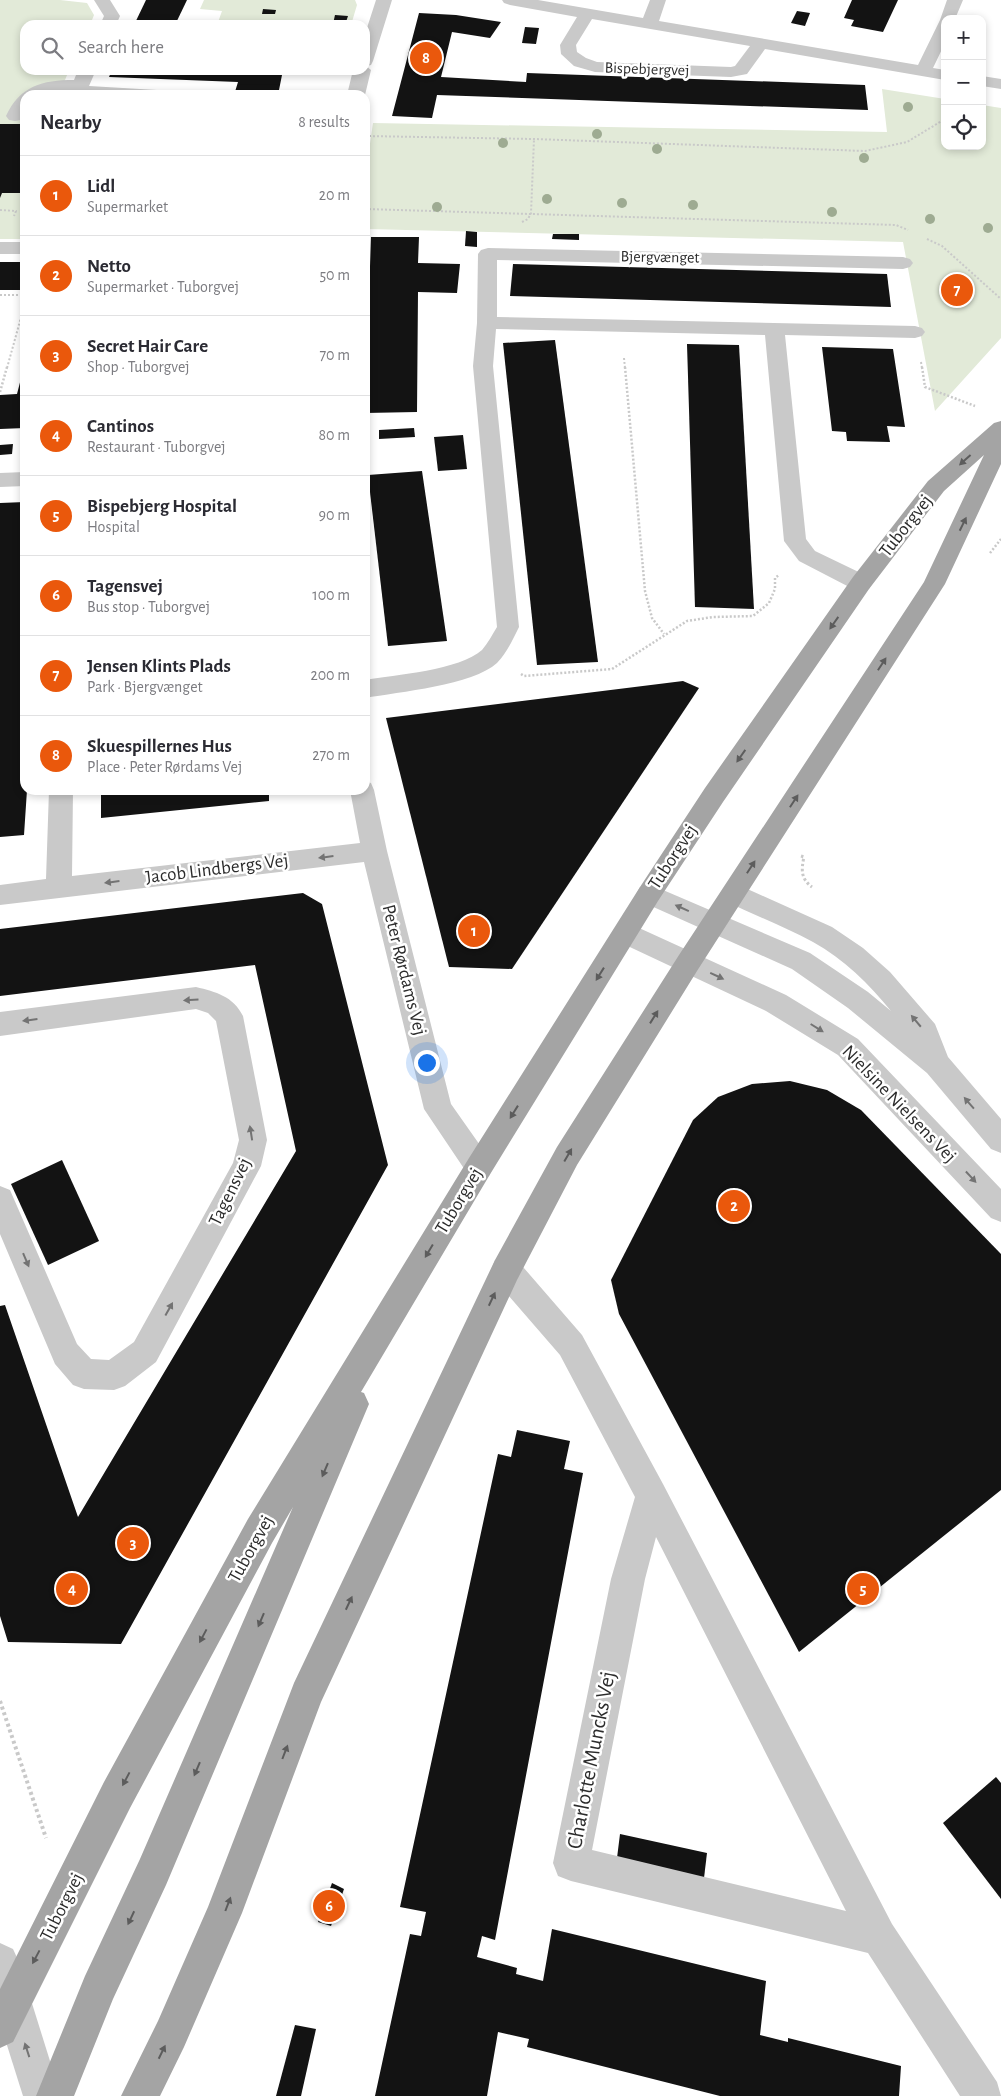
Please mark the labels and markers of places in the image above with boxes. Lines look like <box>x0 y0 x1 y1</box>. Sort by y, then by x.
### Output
pin: 8 <box>410 39 442 77</box>
pin: 7 <box>941 271 973 309</box>
pin: 1 <box>458 912 490 950</box>
pin: 2 <box>718 1187 750 1225</box>
pin: 3 <box>117 1524 149 1562</box>
pin: 4 <box>56 1570 88 1608</box>
pin: 5 <box>847 1570 879 1608</box>
pin: 6 <box>313 1887 345 1925</box>

